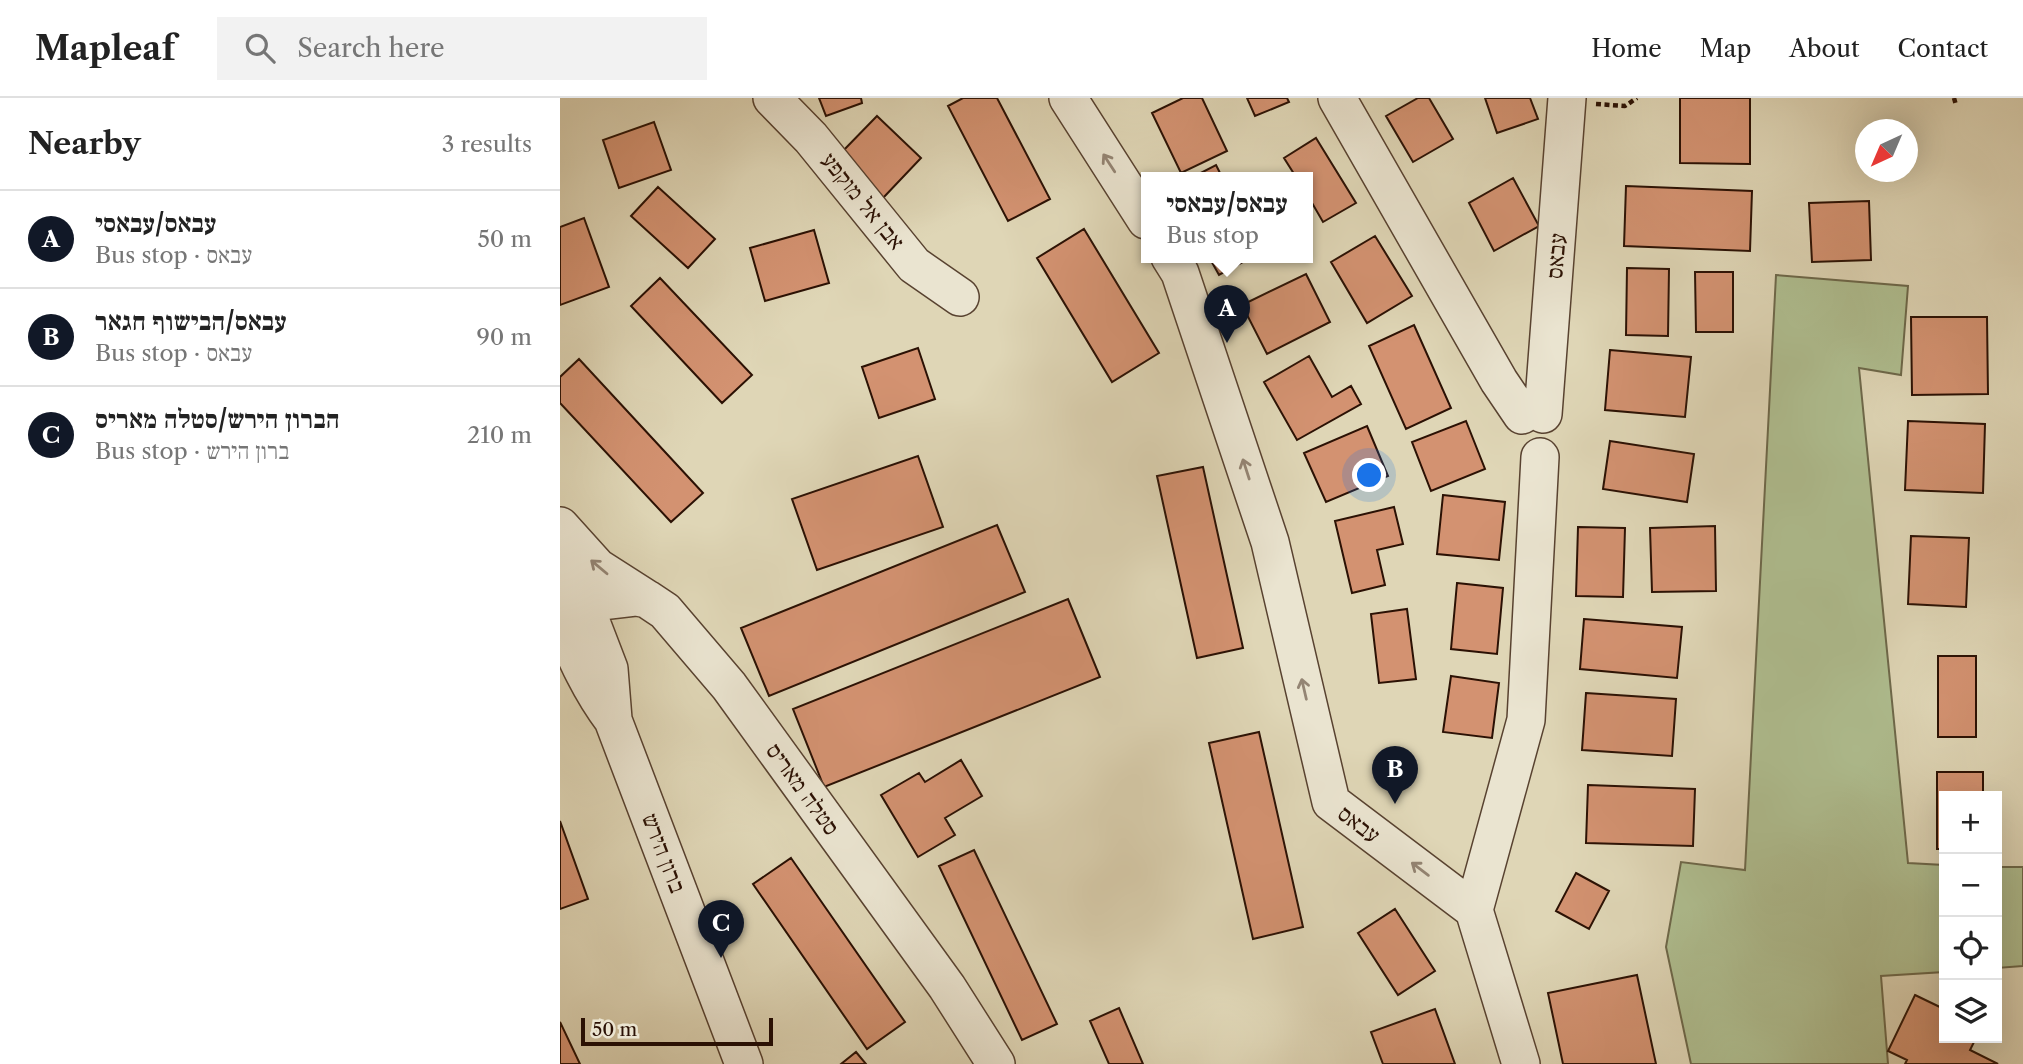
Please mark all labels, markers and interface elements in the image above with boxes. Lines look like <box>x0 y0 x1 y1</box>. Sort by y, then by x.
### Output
search box <box>217 17 707 80</box>
text: Mapleaf <box>35 28 175 69</box>
icon: search <box>241 29 279 67</box>
text: Search here <box>297 32 445 64</box>
text: Home <box>1591 34 1662 63</box>
text: Map <box>1700 34 1751 63</box>
text: About <box>1789 34 1860 63</box>
text: Contact <box>1898 34 1988 63</box>
north arrow <box>1855 119 1918 182</box>
text: Nearby <box>28 125 141 162</box>
text: 3 results <box>442 130 532 158</box>
street label: אבן אל מוקפע <box>815 147 911 255</box>
one-way arrow <box>1102 153 1116 173</box>
popup <box>1141 172 1313 263</box>
text: עבאס/עבאסי <box>1166 187 1288 219</box>
text: עבאס/עבאסי <box>95 207 216 239</box>
text: Bus stop <box>1166 221 1259 249</box>
text: A <box>42 225 60 253</box>
text: 50 m <box>477 225 532 253</box>
street label: עבאס <box>1540 232 1572 280</box>
text: Bus stop · עבאס <box>95 241 252 269</box>
pin: A <box>1204 285 1250 343</box>
text: עבאס/הבישוף חגאר <box>95 305 287 337</box>
text: B <box>42 323 60 351</box>
text: 90 m <box>476 323 532 351</box>
text: Bus stop · עבאס <box>95 339 252 367</box>
text: הברון הירש/סטלה מאריס <box>95 403 340 435</box>
text: C <box>42 421 60 449</box>
text: 210 m <box>467 421 532 449</box>
text: Bus stop · ברון הירש <box>95 437 289 465</box>
your location <box>1352 458 1386 492</box>
one-way arrow <box>1239 459 1251 481</box>
one-way arrow <box>591 560 609 575</box>
one-way arrow <box>1297 678 1310 701</box>
street label: סטלה מאריס <box>760 738 846 840</box>
pin: B <box>1372 746 1418 804</box>
map controls <box>1939 791 2002 1043</box>
button: + <box>1939 791 2002 854</box>
street label: עבאס <box>1332 799 1386 849</box>
street label: ברון הירש <box>636 809 692 897</box>
button: − <box>1939 854 2002 917</box>
one-way arrow <box>1411 862 1429 877</box>
pin: C <box>698 900 744 958</box>
button: locate <box>1939 917 2002 980</box>
button: layers <box>1939 980 2002 1043</box>
scale bar <box>581 1015 774 1047</box>
text: 50 m <box>592 1018 637 1041</box>

